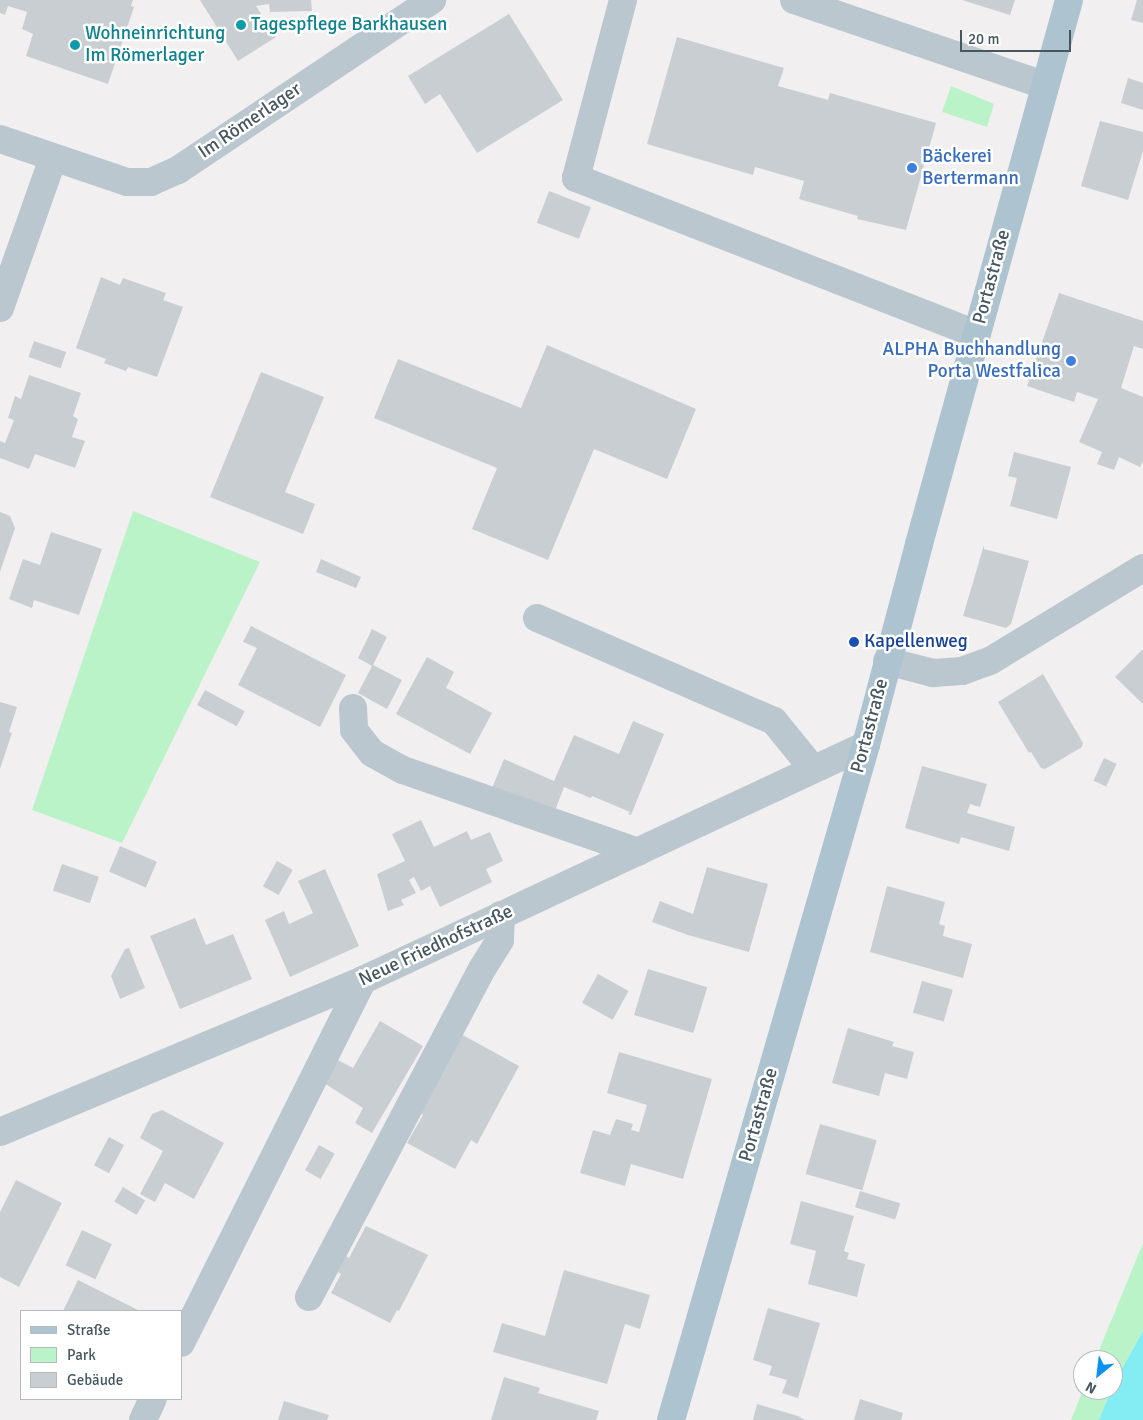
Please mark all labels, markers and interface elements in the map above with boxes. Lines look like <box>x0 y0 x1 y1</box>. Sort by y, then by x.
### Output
place label: Tagespflege Barkhausen <box>251 14 447 36</box>
marker: Tagespflege Barkhausen <box>235 19 247 31</box>
scale bar <box>963 20 1074 52</box>
place label: Wohneinrichtung Im Römerlager <box>85 23 225 67</box>
text: 20 m <box>968 30 999 48</box>
marker: Wohneinrichtung Im Römerlager <box>69 39 81 51</box>
street label: Im Römerlager <box>194 78 306 164</box>
place label: Bäckerei Bertermann <box>922 146 1019 190</box>
marker: Bäckerei Bertermann <box>906 162 918 174</box>
street label: Portastraße <box>968 227 1016 327</box>
place label: ALPHA Buchhandlung Porta Westfalica <box>883 339 1061 383</box>
marker: ALPHA Buchhandlung Porta Westfalica <box>1065 355 1077 367</box>
place label: Kapellenweg <box>864 631 968 653</box>
marker: Kapellenweg <box>848 636 860 648</box>
street label: Portastraße <box>846 676 894 776</box>
street label: Neue Friedhofstraße <box>355 900 517 992</box>
street label: Portastraße <box>735 1065 783 1165</box>
legend <box>20 1310 182 1400</box>
text: Straße <box>67 1321 111 1339</box>
text: Park <box>67 1346 96 1364</box>
north arrow <box>1073 1350 1123 1400</box>
text: Gebäude <box>67 1371 123 1389</box>
text: N <box>1083 1378 1099 1397</box>

